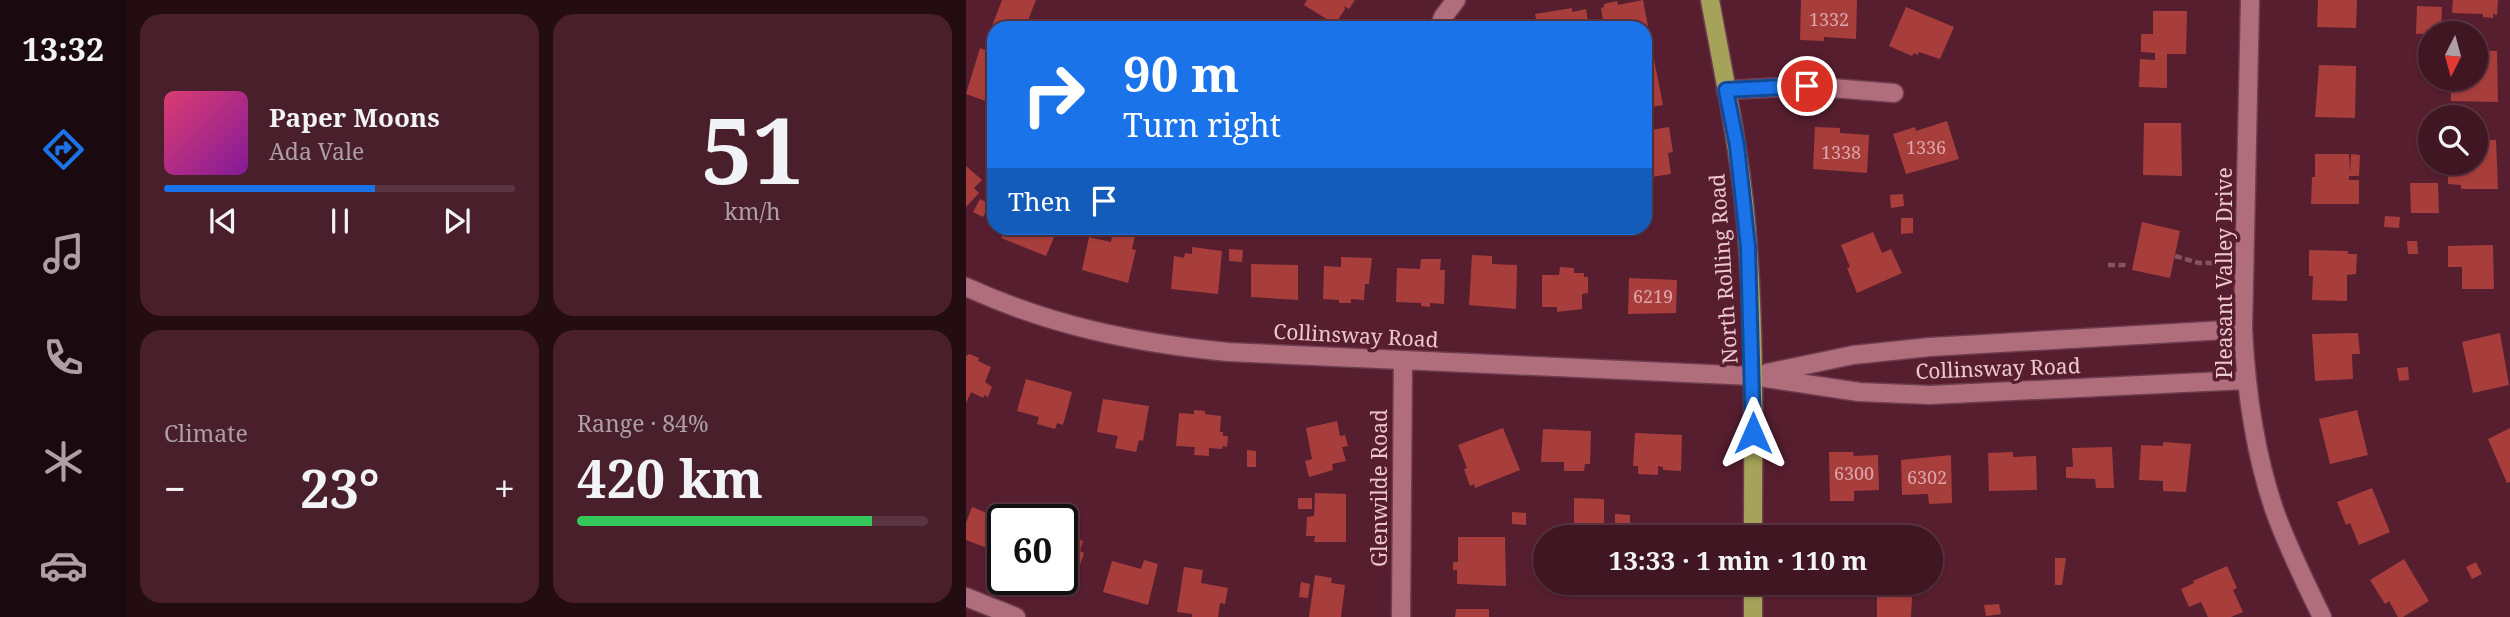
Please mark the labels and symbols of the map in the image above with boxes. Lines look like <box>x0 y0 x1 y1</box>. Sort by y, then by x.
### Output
house number: 1332 <box>1809 7 1849 31</box>
north arrow <box>2418 21 2488 91</box>
pin <box>1777 56 1837 116</box>
house number: 1336 <box>1906 135 1946 159</box>
house number: 1338 <box>1821 140 1861 164</box>
street label: Pleasant Valley Drive <box>2210 167 2238 379</box>
street label: North Rolling Road <box>1702 173 1744 365</box>
house number: 6219 <box>1633 284 1673 308</box>
street label: Collinsway Road <box>1273 317 1439 353</box>
street label: Collinsway Road <box>1915 351 2081 385</box>
position arrow <box>1716 396 1790 470</box>
street label: Glenwilde Road <box>1365 409 1393 567</box>
house number: 6300 <box>1834 461 1874 485</box>
house number: 6302 <box>1907 465 1947 489</box>
speed limit sign: 60 <box>987 504 1078 595</box>

